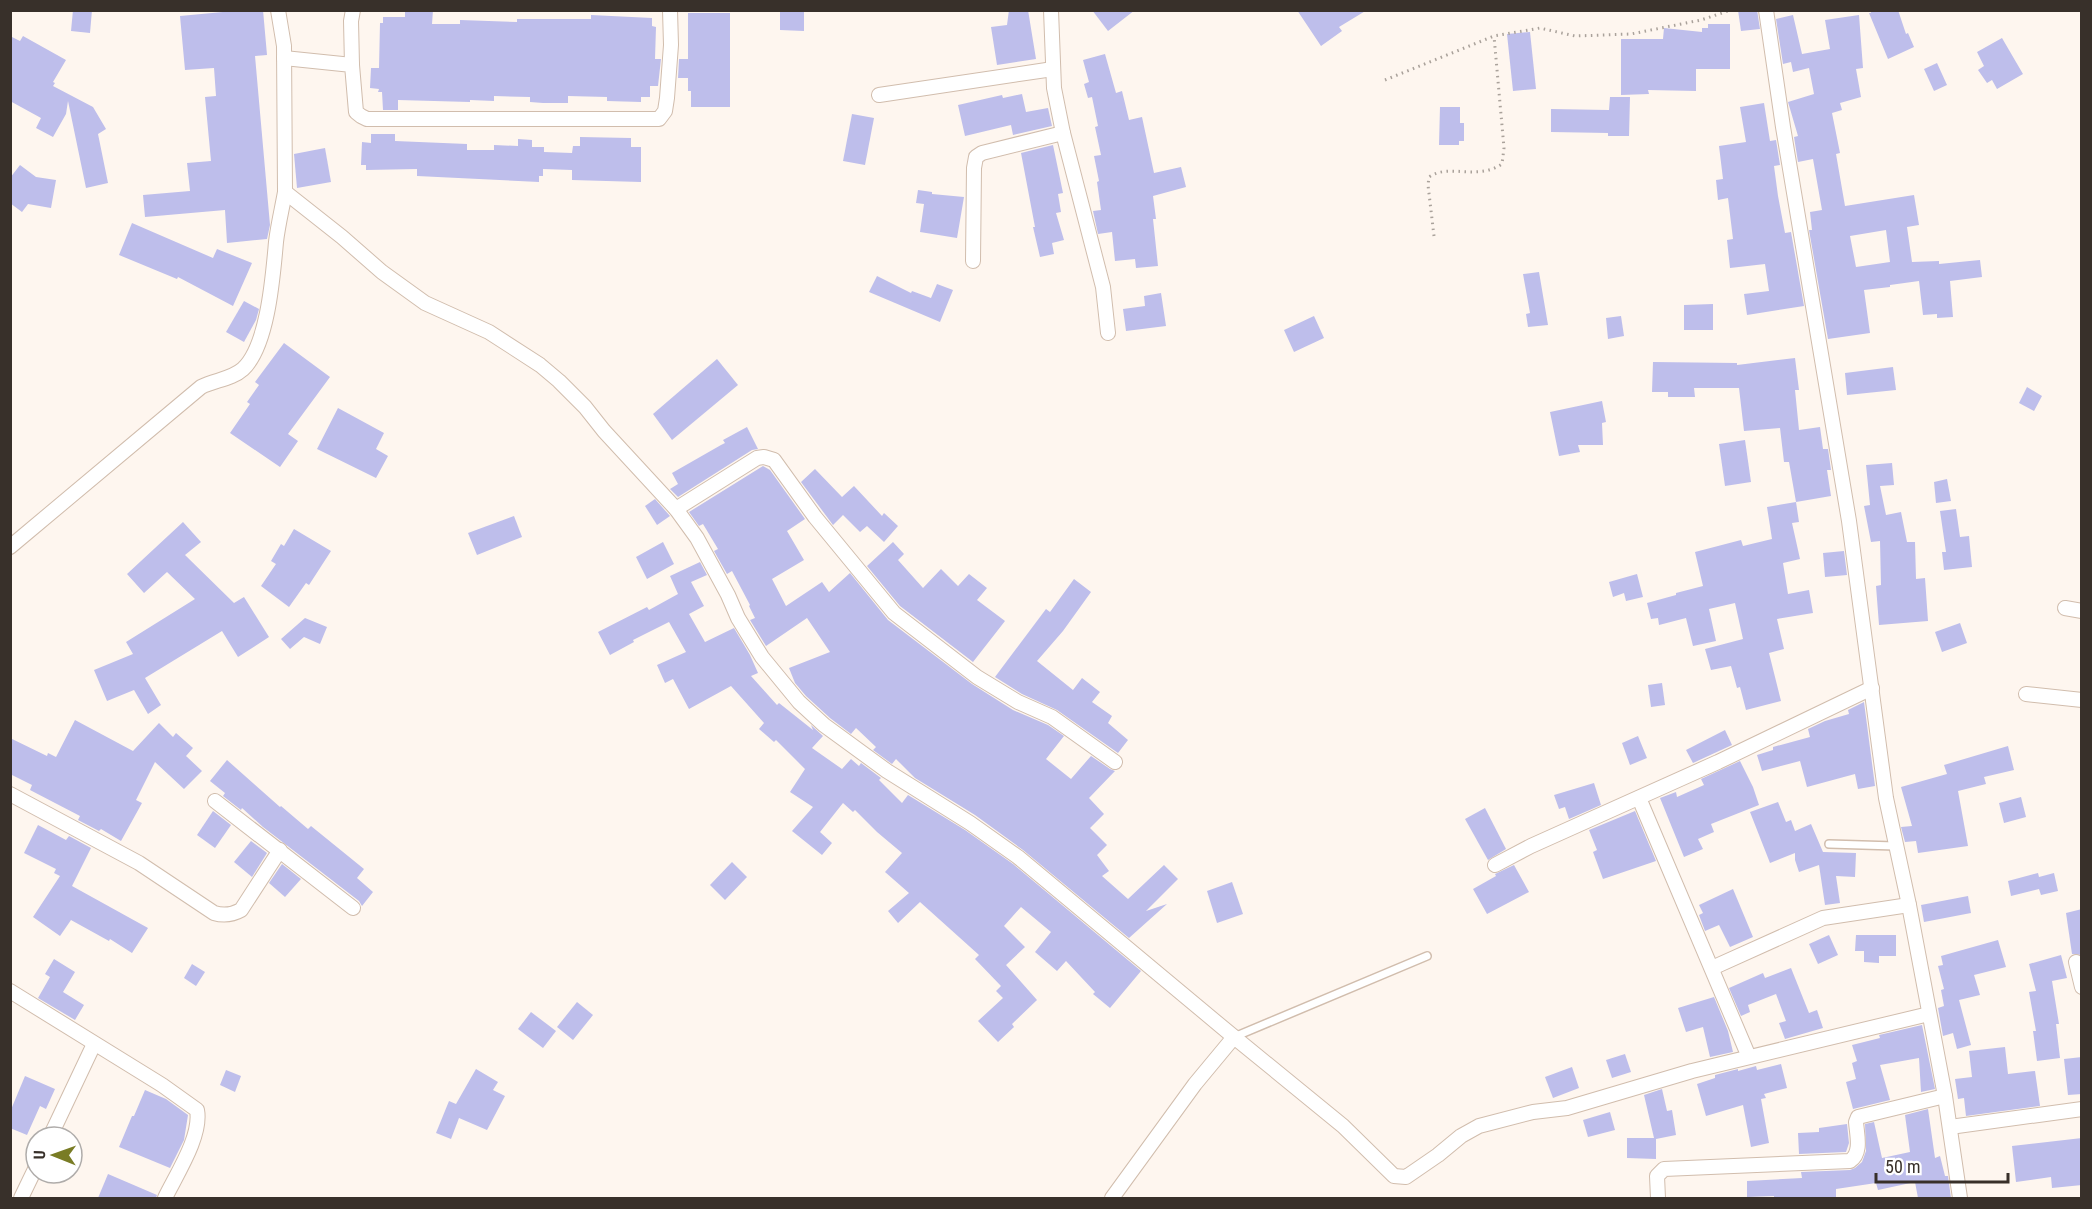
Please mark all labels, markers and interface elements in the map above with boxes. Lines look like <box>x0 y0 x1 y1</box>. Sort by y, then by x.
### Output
north arrow <box>24 1125 84 1185</box>
scale bar <box>1876 1146 2008 1184</box>
text: U <box>30 1150 49 1159</box>
text: 50 m <box>1885 1156 1920 1177</box>

